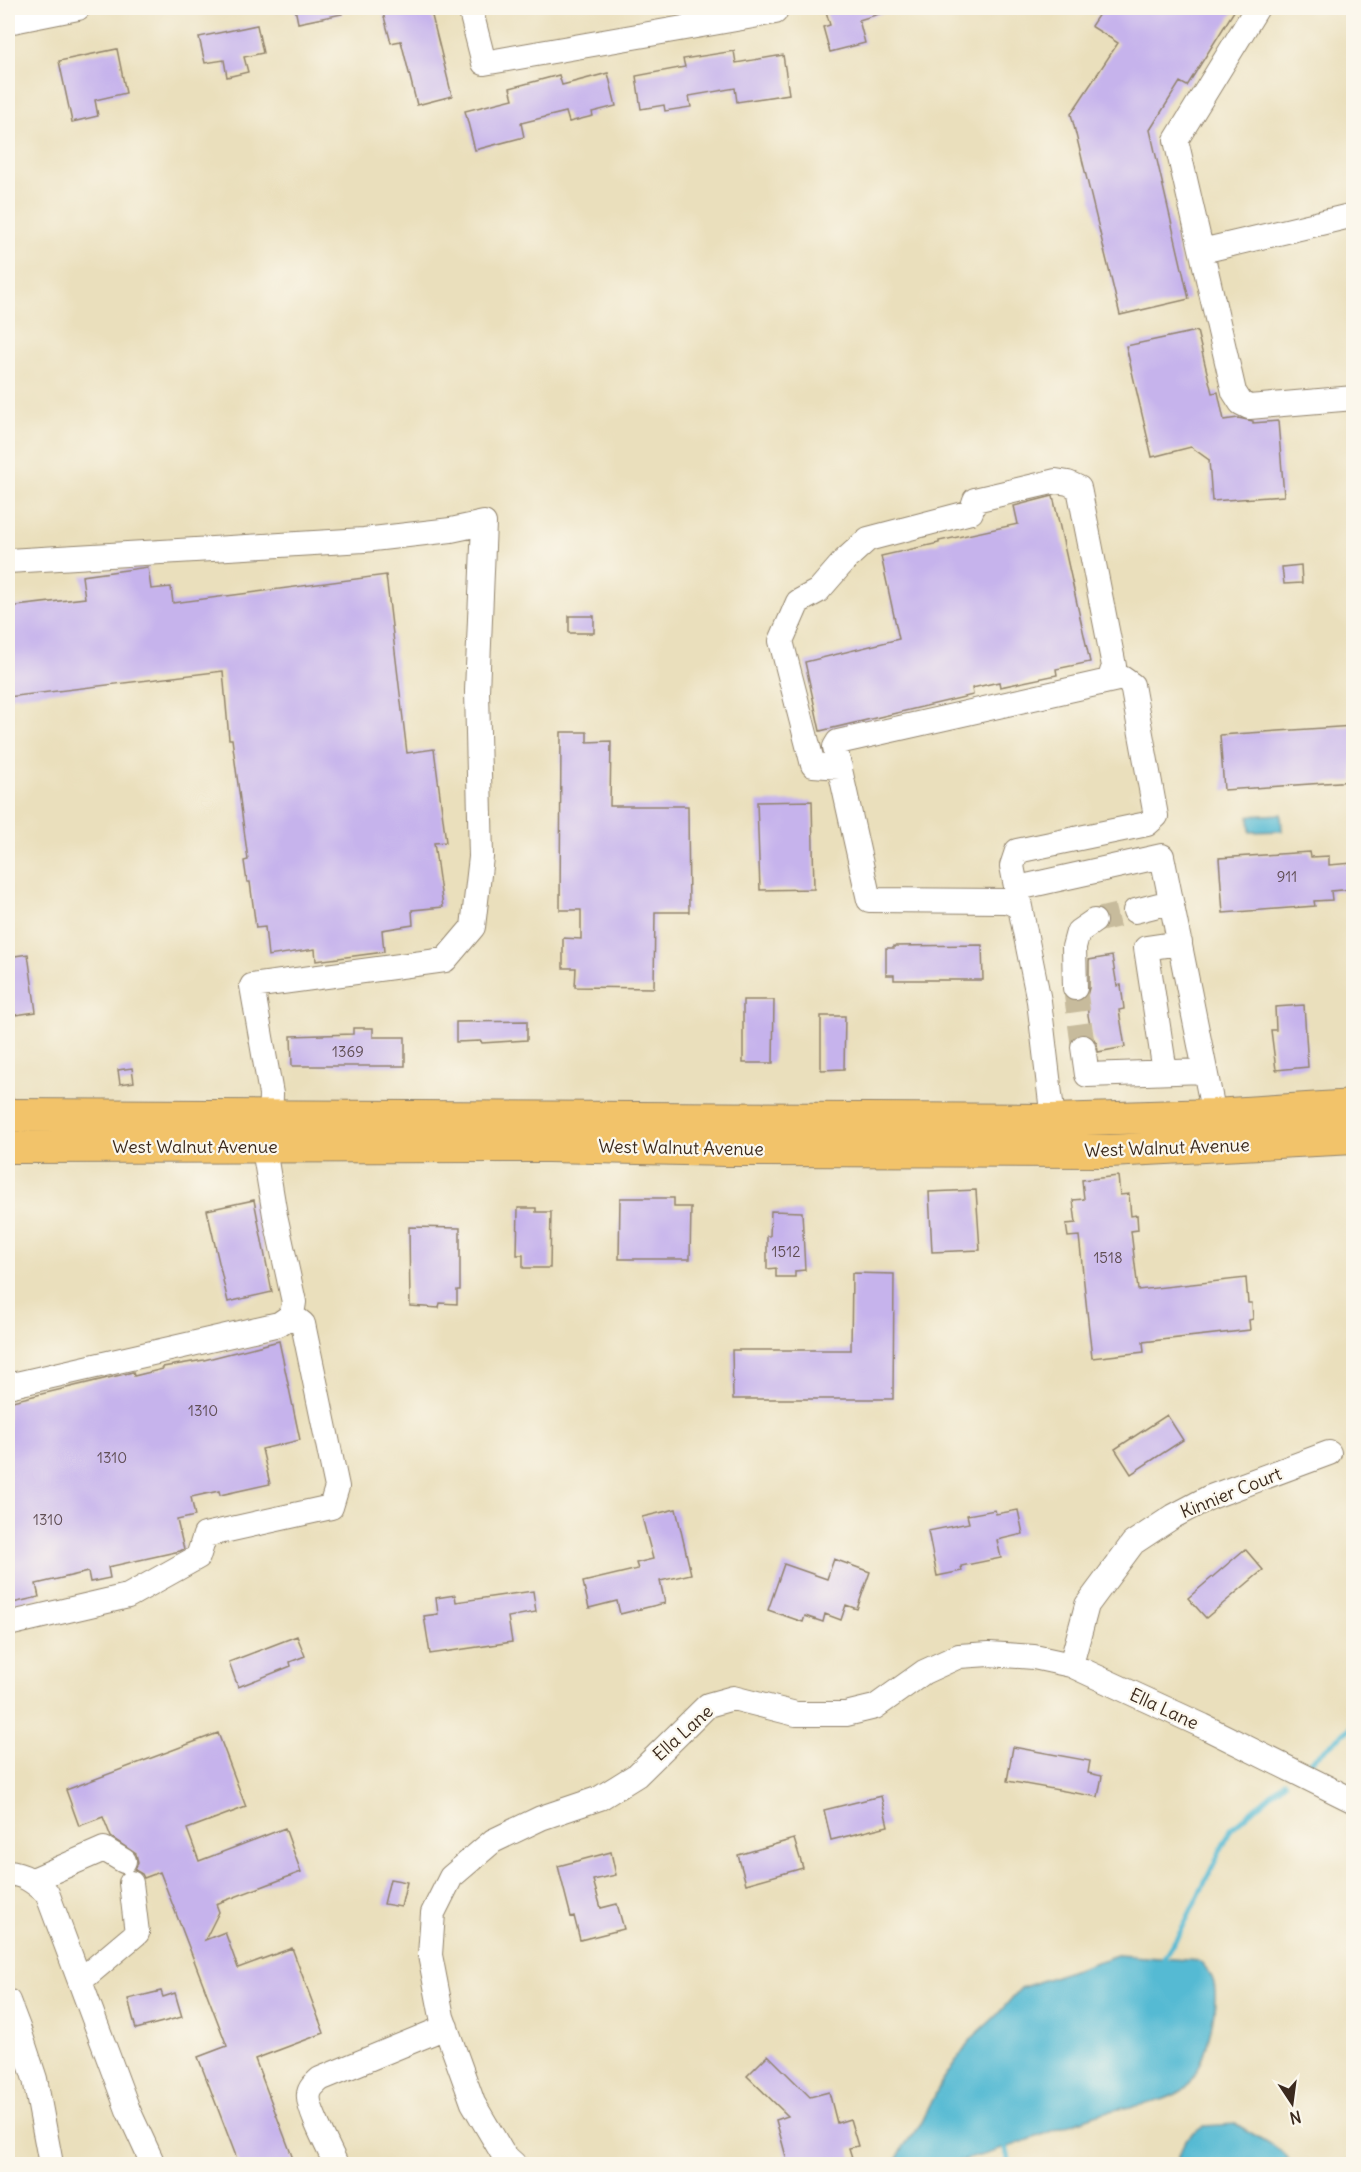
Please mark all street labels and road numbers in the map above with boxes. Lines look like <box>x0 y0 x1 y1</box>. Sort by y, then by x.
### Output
street label: West Walnut Avenue <box>1084 1133 1250 1162</box>
street label: West Walnut Avenue <box>112 1135 278 1158</box>
street label: West Walnut Avenue <box>598 1135 764 1160</box>
street label: Kinnier Court <box>1177 1462 1285 1523</box>
street label: Ella Lane <box>1126 1683 1202 1734</box>
street label: Ella Lane <box>648 1700 718 1766</box>

